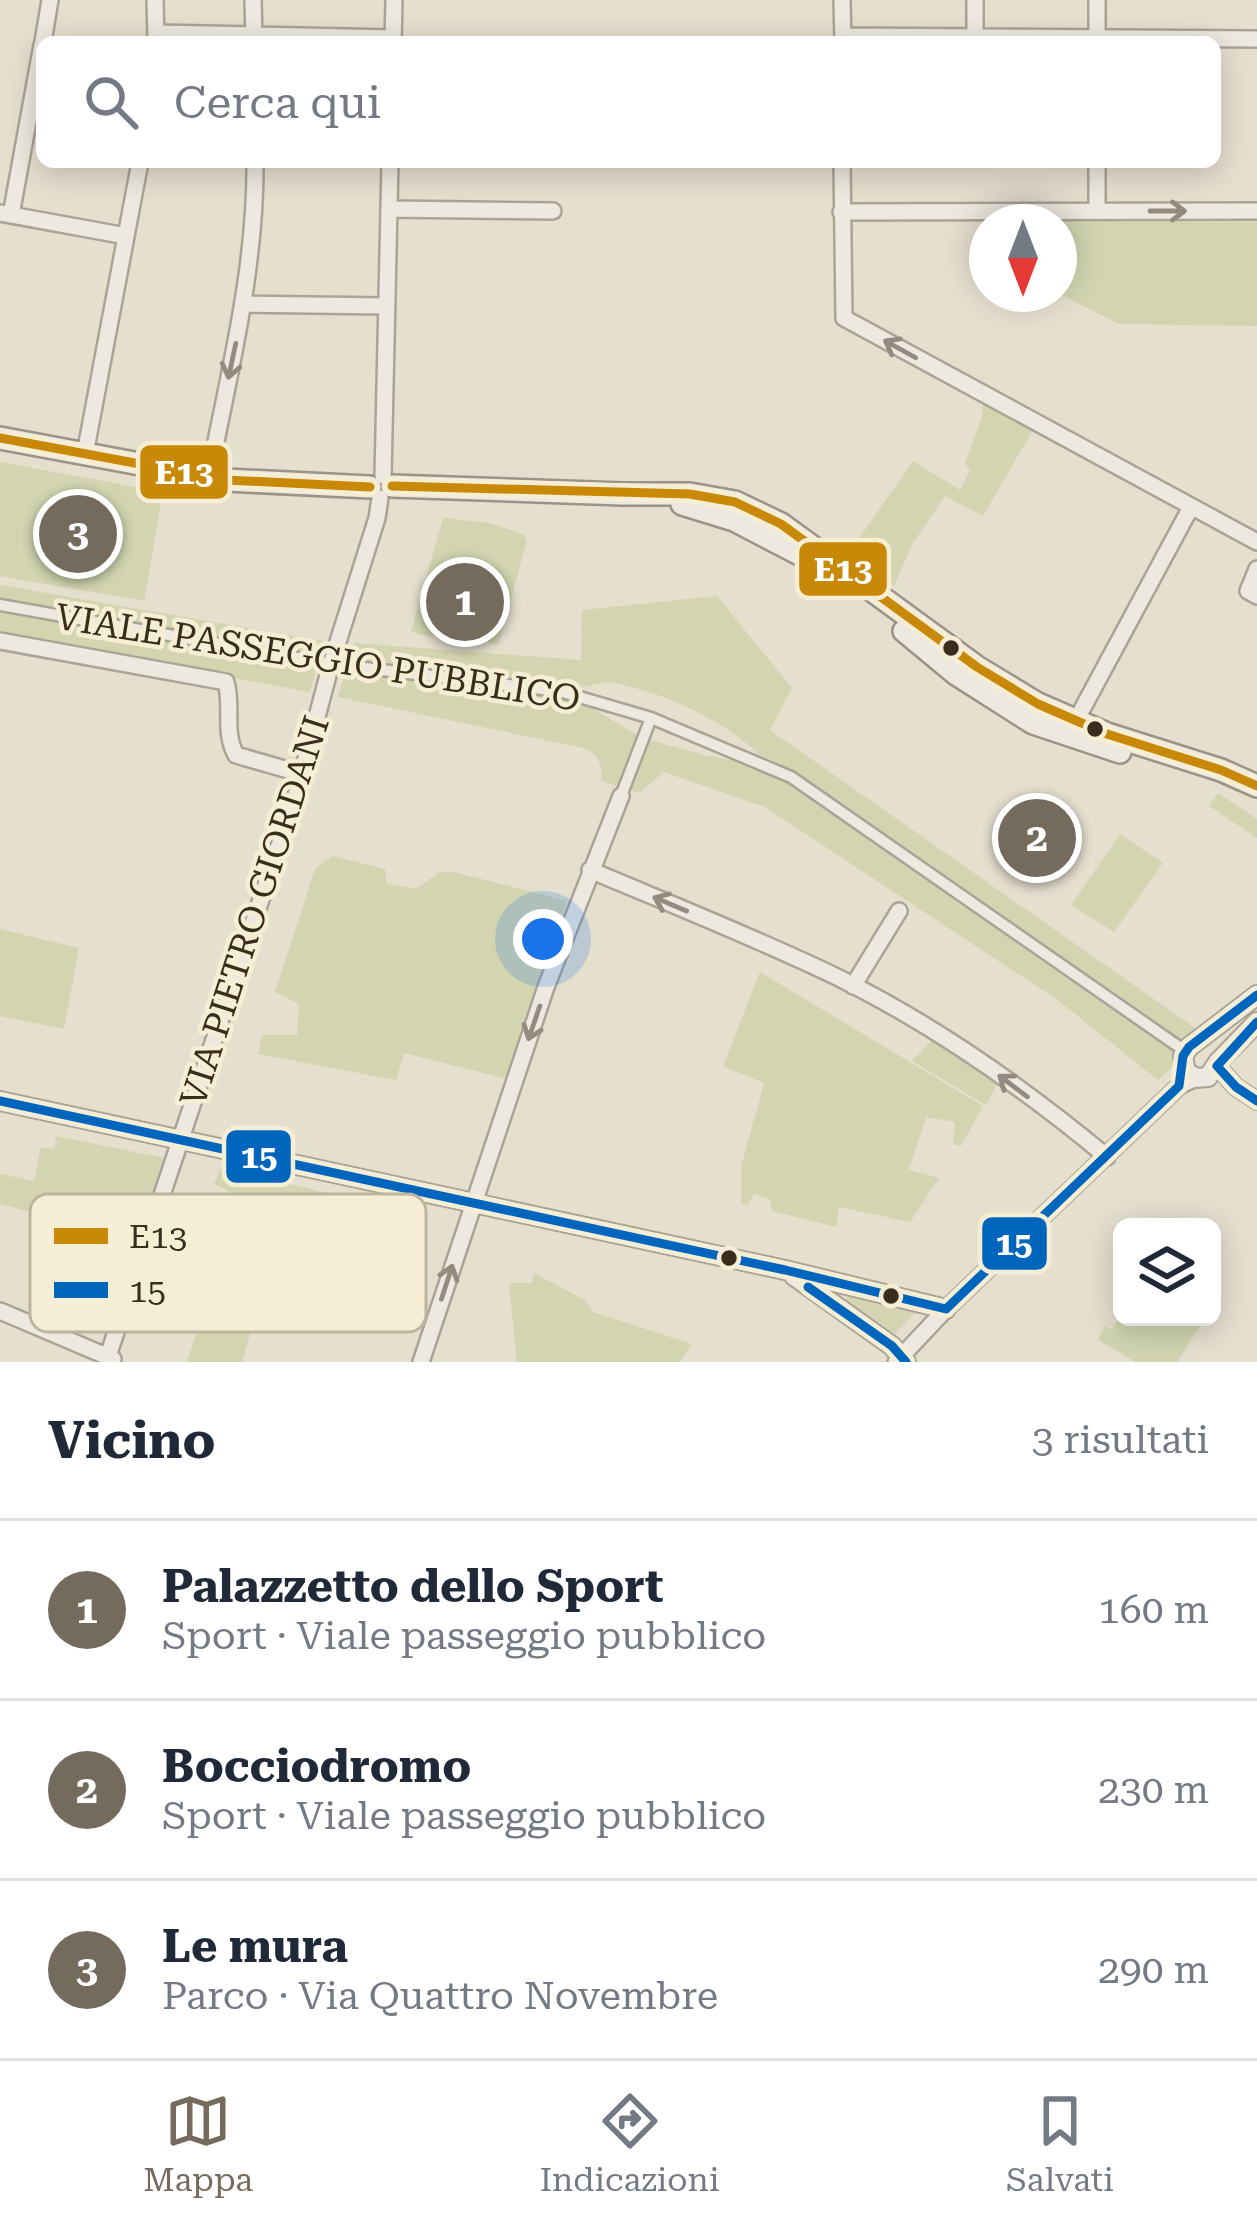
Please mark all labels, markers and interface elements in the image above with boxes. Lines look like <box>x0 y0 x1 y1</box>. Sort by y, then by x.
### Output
search box <box>36 36 1221 168</box>
icon: search <box>78 69 144 135</box>
text: Cerca qui <box>174 76 381 129</box>
one-way arrow <box>1148 200 1187 222</box>
north arrow <box>969 204 1077 312</box>
one-way arrow <box>883 337 918 360</box>
one-way arrow <box>220 341 242 380</box>
line badge: E13 <box>138 443 230 501</box>
text: E13 <box>155 453 213 492</box>
pin: 3 <box>39 489 117 579</box>
line badge: E13 <box>797 540 889 598</box>
text: E13 <box>814 550 872 589</box>
pin: 1 <box>426 557 504 647</box>
street label: VIALE PASSEGGIO PUBBLICO <box>53 596 583 720</box>
unlabelled marker <box>940 637 962 659</box>
street label: VIA PIETRO GIORDANI <box>172 711 338 1112</box>
unlabelled marker <box>1084 718 1106 740</box>
pin: 2 <box>998 793 1076 883</box>
one-way arrow <box>652 892 689 913</box>
your location <box>513 909 573 969</box>
one-way arrow <box>522 1004 543 1041</box>
one-way arrow <box>998 1074 1030 1100</box>
line badge: 15 <box>224 1128 293 1185</box>
text: 15 <box>241 1137 277 1176</box>
legend <box>30 1194 426 1332</box>
line badge: 15 <box>980 1215 1049 1272</box>
text: E13 <box>129 1217 187 1256</box>
map controls <box>1113 1218 1221 1326</box>
button: layers <box>1113 1218 1221 1326</box>
text: 15 <box>996 1224 1032 1263</box>
unlabelled marker <box>718 1247 740 1269</box>
one-way arrow <box>438 1264 460 1302</box>
text: 15 <box>129 1271 166 1310</box>
unlabelled marker <box>880 1285 902 1307</box>
text: Vicino <box>48 1411 216 1470</box>
text: 3 risultati <box>1032 1417 1209 1463</box>
text: Palazzetto dello Sport <box>162 1560 664 1613</box>
text: 1 <box>76 1587 98 1633</box>
text: 160 m <box>1098 1587 1209 1633</box>
text: Sport · Viale passeggio pubblico <box>162 1613 766 1659</box>
text: Bocciodromo <box>162 1740 471 1793</box>
text: 2 <box>76 1767 98 1813</box>
text: 230 m <box>1098 1767 1209 1813</box>
text: Sport · Viale passeggio pubblico <box>162 1793 766 1839</box>
text: Le mura <box>162 1920 348 1973</box>
text: 3 <box>76 1947 98 1993</box>
text: 290 m <box>1098 1947 1209 1993</box>
text: Parco · Via Quattro Novembre <box>162 1973 718 2019</box>
tab: Mappa <box>143 2088 253 2199</box>
tab: Indicazioni <box>540 2088 719 2199</box>
tab: Salvati <box>1006 2088 1114 2199</box>

